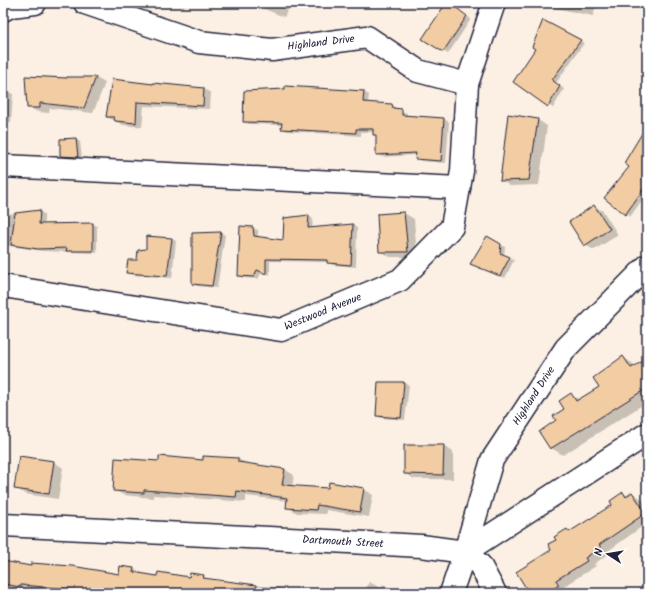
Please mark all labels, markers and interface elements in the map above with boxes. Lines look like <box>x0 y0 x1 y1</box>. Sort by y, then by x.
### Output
street label: Highland Drive <box>286 30 356 56</box>
street label: Westwood Avenue <box>282 288 364 336</box>
street label: Highland Drive <box>508 363 560 429</box>
street label: Dartmouth Street <box>302 531 385 553</box>
north arrow <box>588 534 628 574</box>
text: N <box>590 547 609 557</box>

